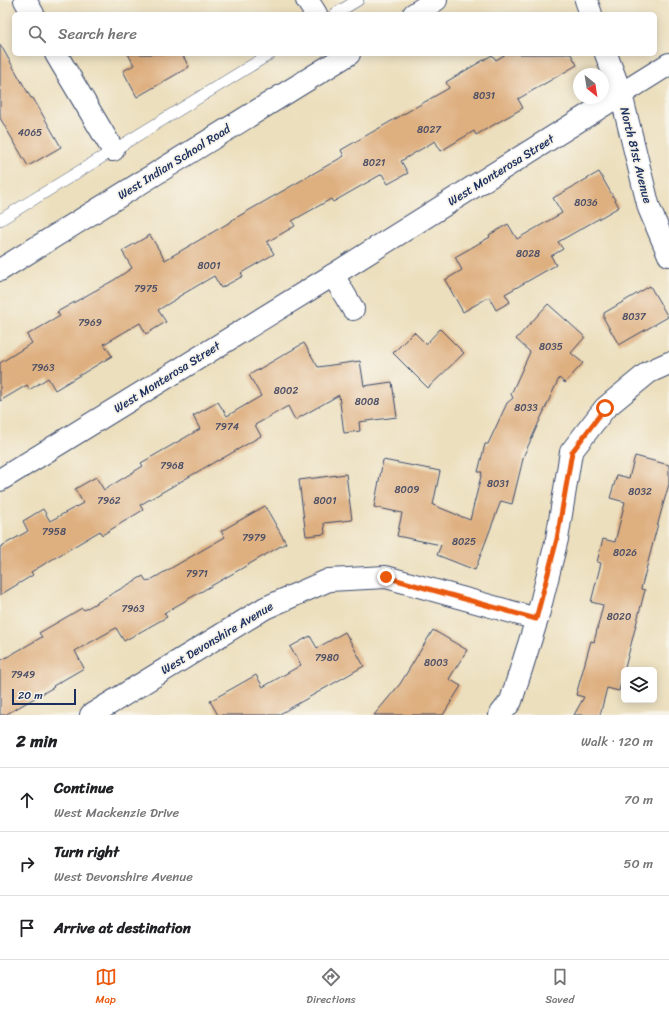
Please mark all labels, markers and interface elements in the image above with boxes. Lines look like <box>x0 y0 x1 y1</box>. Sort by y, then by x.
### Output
search box <box>12 12 657 56</box>
text: Search here <box>58 21 137 47</box>
icon: search <box>26 23 48 45</box>
north arrow <box>573 68 609 104</box>
house number: 8031 <box>473 87 495 105</box>
street label: North 81st Avenue <box>613 105 659 206</box>
street label: West Indian School Road <box>113 118 235 206</box>
house number: 8027 <box>417 121 442 139</box>
house number: 4065 <box>18 124 42 142</box>
street label: West Monterosa Street <box>443 128 560 212</box>
house number: 8021 <box>363 154 385 172</box>
house number: 8036 <box>574 194 598 212</box>
house number: 8028 <box>516 245 540 263</box>
house number: 8001 <box>198 257 220 275</box>
house number: 7975 <box>134 280 158 298</box>
house number: 8037 <box>622 308 647 326</box>
house number: 7969 <box>78 314 102 332</box>
street label: West Monterosa Street <box>109 335 226 419</box>
house number: 8035 <box>539 338 563 356</box>
house number: 7963 <box>31 359 55 377</box>
house number: 8002 <box>274 382 298 400</box>
house number: 8008 <box>355 393 379 411</box>
house number: 8033 <box>514 399 538 417</box>
route start <box>596 399 614 417</box>
house number: 7974 <box>215 418 239 436</box>
house number: 7968 <box>160 457 184 475</box>
house number: 8031 <box>487 475 509 493</box>
house number: 8009 <box>395 481 419 499</box>
house number: 8032 <box>628 483 652 501</box>
house number: 7962 <box>97 492 121 510</box>
house number: 8001 <box>314 492 336 510</box>
house number: 7958 <box>42 523 66 541</box>
house number: 7979 <box>242 529 266 547</box>
house number: 8025 <box>452 533 476 551</box>
house number: 8026 <box>613 544 637 562</box>
house number: 7971 <box>186 565 208 583</box>
route end <box>377 568 395 586</box>
street label: West Devonshire Avenue <box>156 596 278 680</box>
house number: 7963 <box>121 600 145 618</box>
house number: 8020 <box>607 608 631 626</box>
house number: 7980 <box>315 649 339 667</box>
house number: 8003 <box>424 654 449 672</box>
house number: 7949 <box>11 666 35 684</box>
map controls <box>621 667 657 703</box>
button: layers <box>621 667 657 703</box>
text: 20 m <box>18 686 43 705</box>
scale bar <box>12 687 76 706</box>
text: 2 min <box>16 726 57 756</box>
text: Walk · 120 m <box>581 730 653 753</box>
text: Continue <box>54 775 114 801</box>
text: 70 m <box>624 788 653 811</box>
icon: ahead <box>16 789 38 811</box>
text: West Mackenzie Drive <box>54 801 179 824</box>
text: Turn right <box>54 839 119 865</box>
text: 50 m <box>623 852 653 875</box>
icon: right <box>16 853 38 875</box>
text: West Devonshire Avenue <box>54 865 193 888</box>
text: Arrive at destination <box>54 915 191 941</box>
icon: arrive <box>16 917 38 939</box>
tab: Map <box>95 966 117 1009</box>
tab: Directions <box>306 966 356 1009</box>
tab: Saved <box>545 966 574 1009</box>

